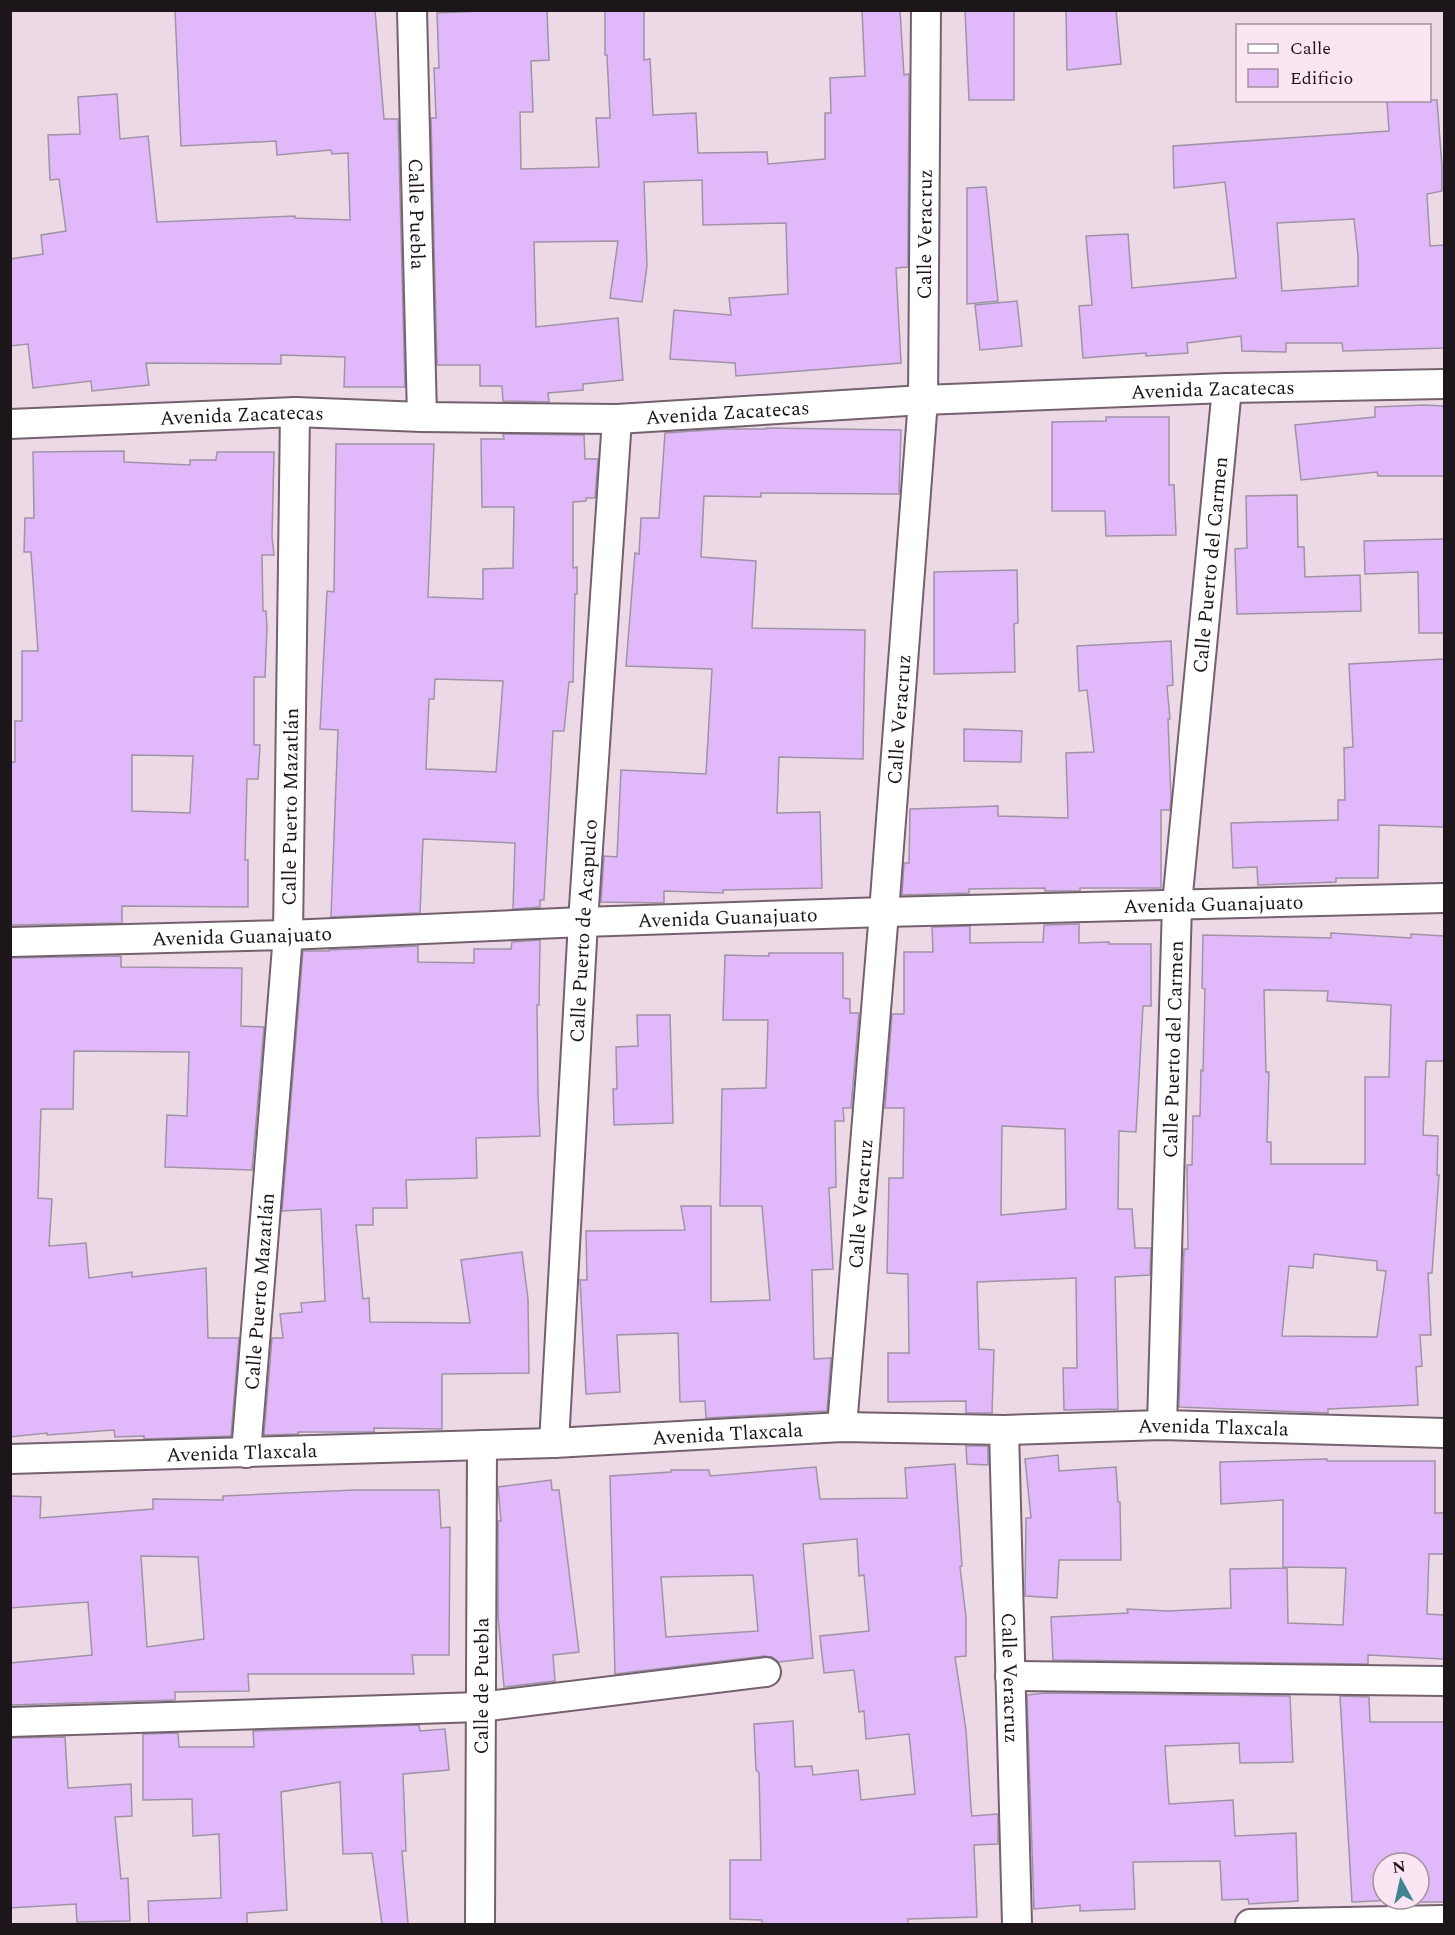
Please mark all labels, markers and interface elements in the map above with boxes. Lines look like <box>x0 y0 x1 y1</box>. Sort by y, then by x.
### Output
legend <box>1236 24 1431 102</box>
text: Calle <box>1290 35 1331 62</box>
text: Edificio <box>1290 65 1353 92</box>
street label: Calle Puebla <box>400 158 432 270</box>
street label: Calle Veracruz <box>910 169 941 300</box>
street label: Avenida Zacatecas <box>1130 373 1295 408</box>
street label: Avenida Zacatecas <box>645 393 810 433</box>
street label: Avenida Zacatecas <box>159 398 324 434</box>
street label: Calle Puerto del Carmen <box>1185 455 1236 675</box>
street label: Calle Veracruz <box>880 653 920 786</box>
street label: Calle Puerto Mazatlán <box>274 708 307 906</box>
street label: Calle Puerto de Acapulco <box>562 818 606 1043</box>
street label: Avenida Guanajuato <box>1123 888 1304 922</box>
street label: Avenida Guanajuato <box>637 900 818 936</box>
street label: Avenida Guanajuato <box>152 919 333 954</box>
street label: Calle Puerto del Carmen <box>1156 940 1192 1158</box>
street label: Calle Veracruz <box>841 1138 881 1270</box>
street label: Calle Puerto Mazatlán <box>237 1192 283 1391</box>
street label: Avenida Tlaxcala <box>1137 1411 1289 1445</box>
street label: Avenida Tlaxcala <box>651 1415 804 1454</box>
street label: Avenida Tlaxcala <box>166 1436 318 1470</box>
street label: Calle Veracruz <box>993 1612 1026 1744</box>
street label: Calle de Puebla <box>467 1617 497 1755</box>
north arrow <box>1371 1851 1431 1911</box>
text: N <box>1391 1854 1407 1880</box>

